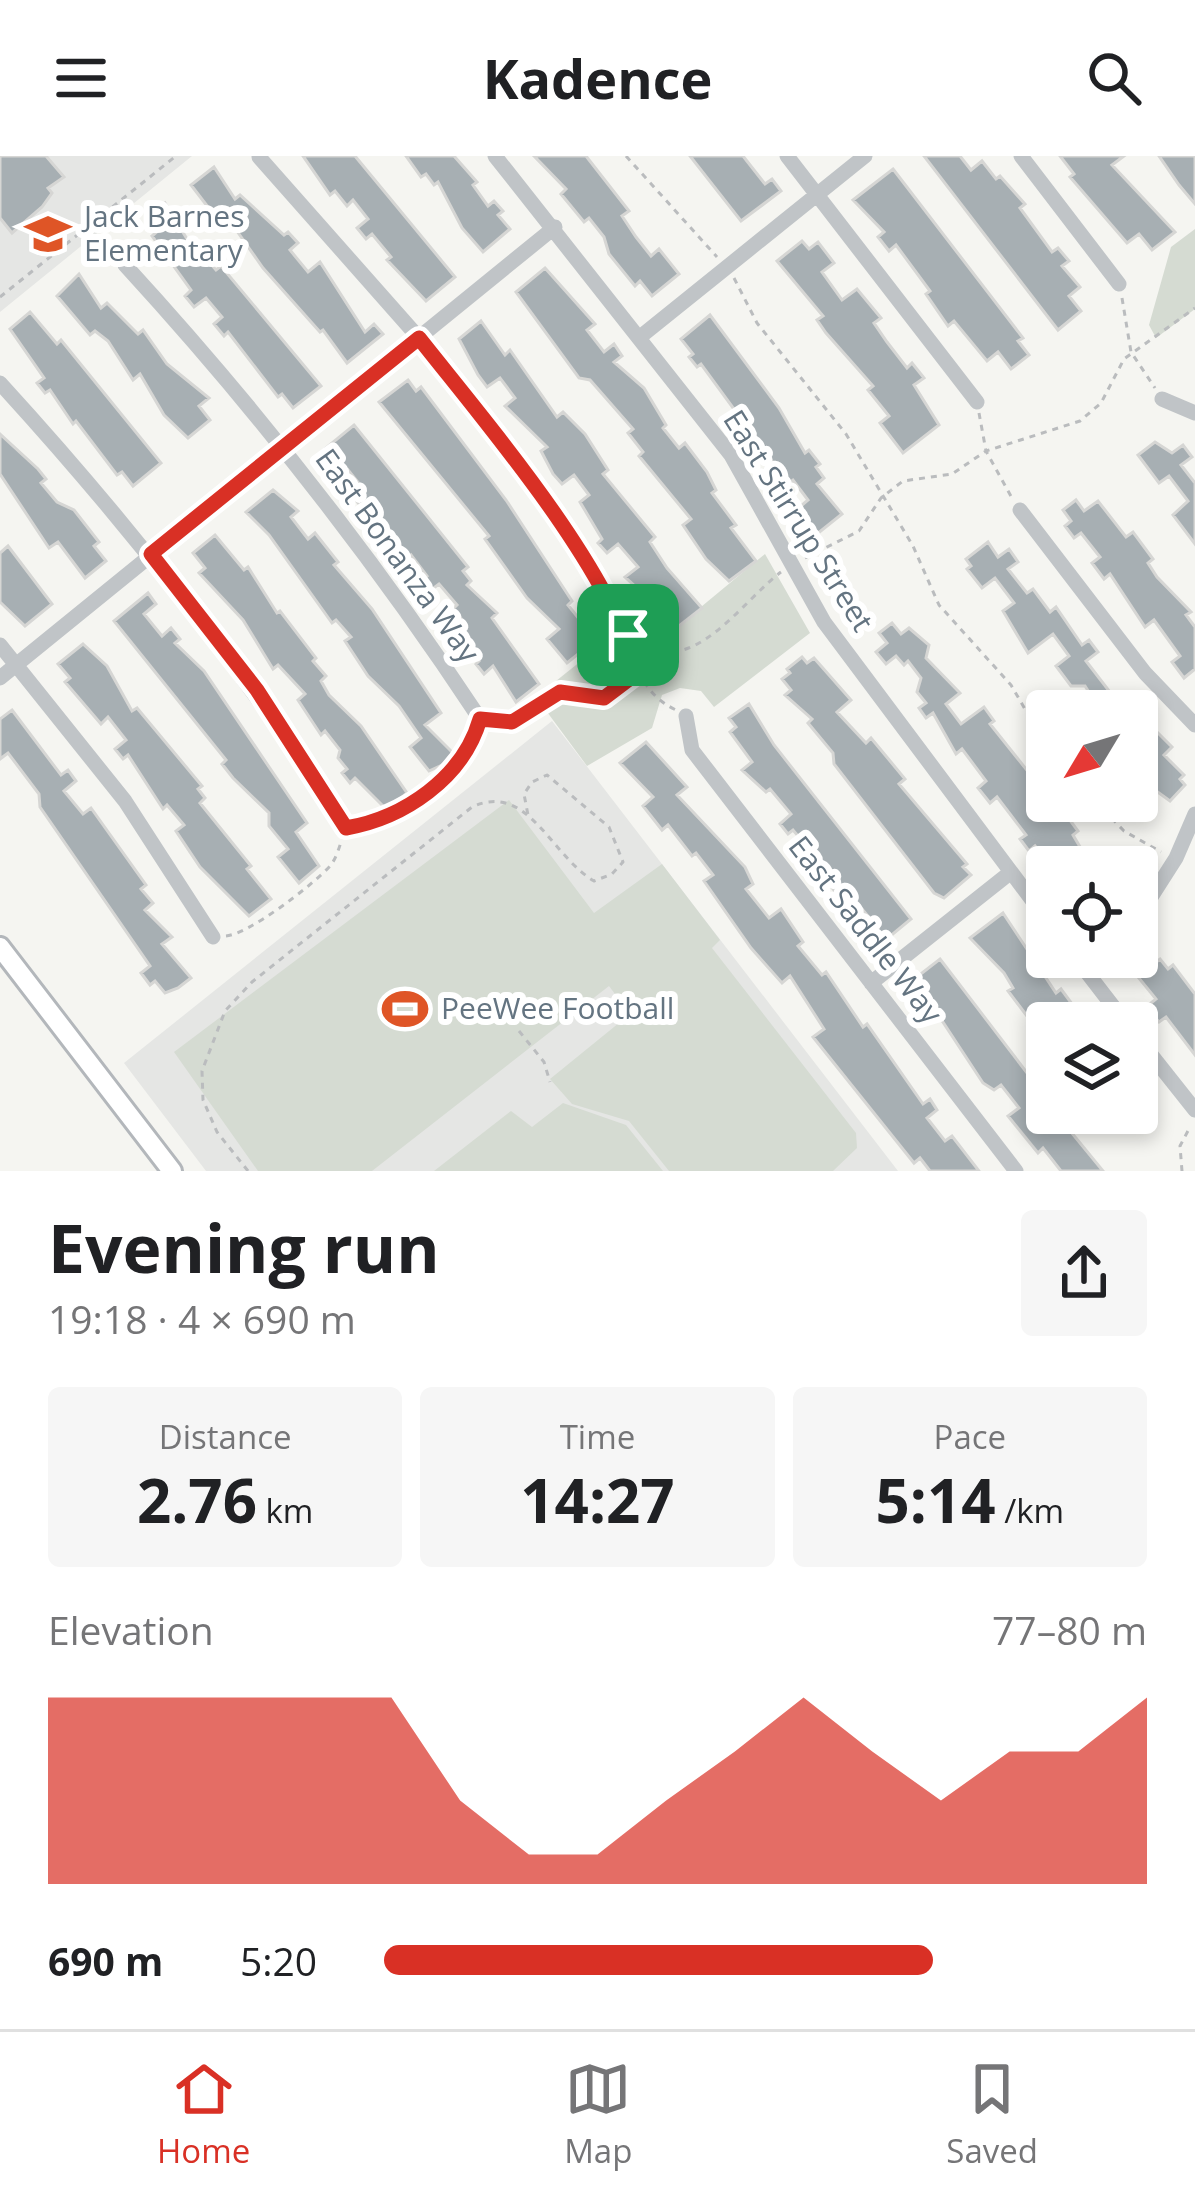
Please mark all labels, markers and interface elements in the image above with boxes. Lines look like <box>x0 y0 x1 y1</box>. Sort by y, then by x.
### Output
text: Kadence <box>483 41 712 115</box>
icon: menu <box>48 45 114 111</box>
icon: search <box>1081 45 1147 111</box>
place label: Jack Barnes Elementary <box>81 195 245 270</box>
school or university icon: Jack Barnes Elementary <box>23 209 73 259</box>
street label: East Stirrup Street <box>715 402 884 639</box>
street label: East Bonanza Way <box>307 440 490 671</box>
pin <box>577 584 679 686</box>
icon: arrive <box>595 602 661 668</box>
north arrow <box>1026 690 1158 822</box>
map controls <box>1026 690 1158 1134</box>
street label: East Saddle Way <box>780 827 953 1032</box>
button: locate <box>1026 846 1158 978</box>
sports icon: PeeWee Football <box>380 984 430 1034</box>
place label: PeeWee Football <box>441 987 674 1028</box>
button: layers <box>1026 1002 1158 1134</box>
text: Evening run <box>48 1202 440 1292</box>
button: share <box>1021 1210 1147 1336</box>
text: 19:18 · 4 × 690 m <box>48 1292 356 1345</box>
text: Distance <box>159 1414 292 1459</box>
text: Time <box>560 1414 635 1459</box>
text: Pace <box>934 1414 1006 1459</box>
text: 2.76 <box>137 1459 257 1541</box>
text: 14:27 <box>520 1459 675 1541</box>
text: 5:14 <box>876 1459 996 1541</box>
text: km <box>257 1488 313 1533</box>
text: /km <box>996 1488 1064 1533</box>
text: Elevation <box>48 1603 214 1656</box>
text: 77–80 m <box>992 1603 1147 1656</box>
text: 690 m <box>48 1934 163 1987</box>
text: 5:20 <box>240 1934 317 1987</box>
tab: Home <box>157 2056 250 2173</box>
tab: Map <box>564 2056 632 2173</box>
tab: Saved <box>946 2056 1038 2173</box>

